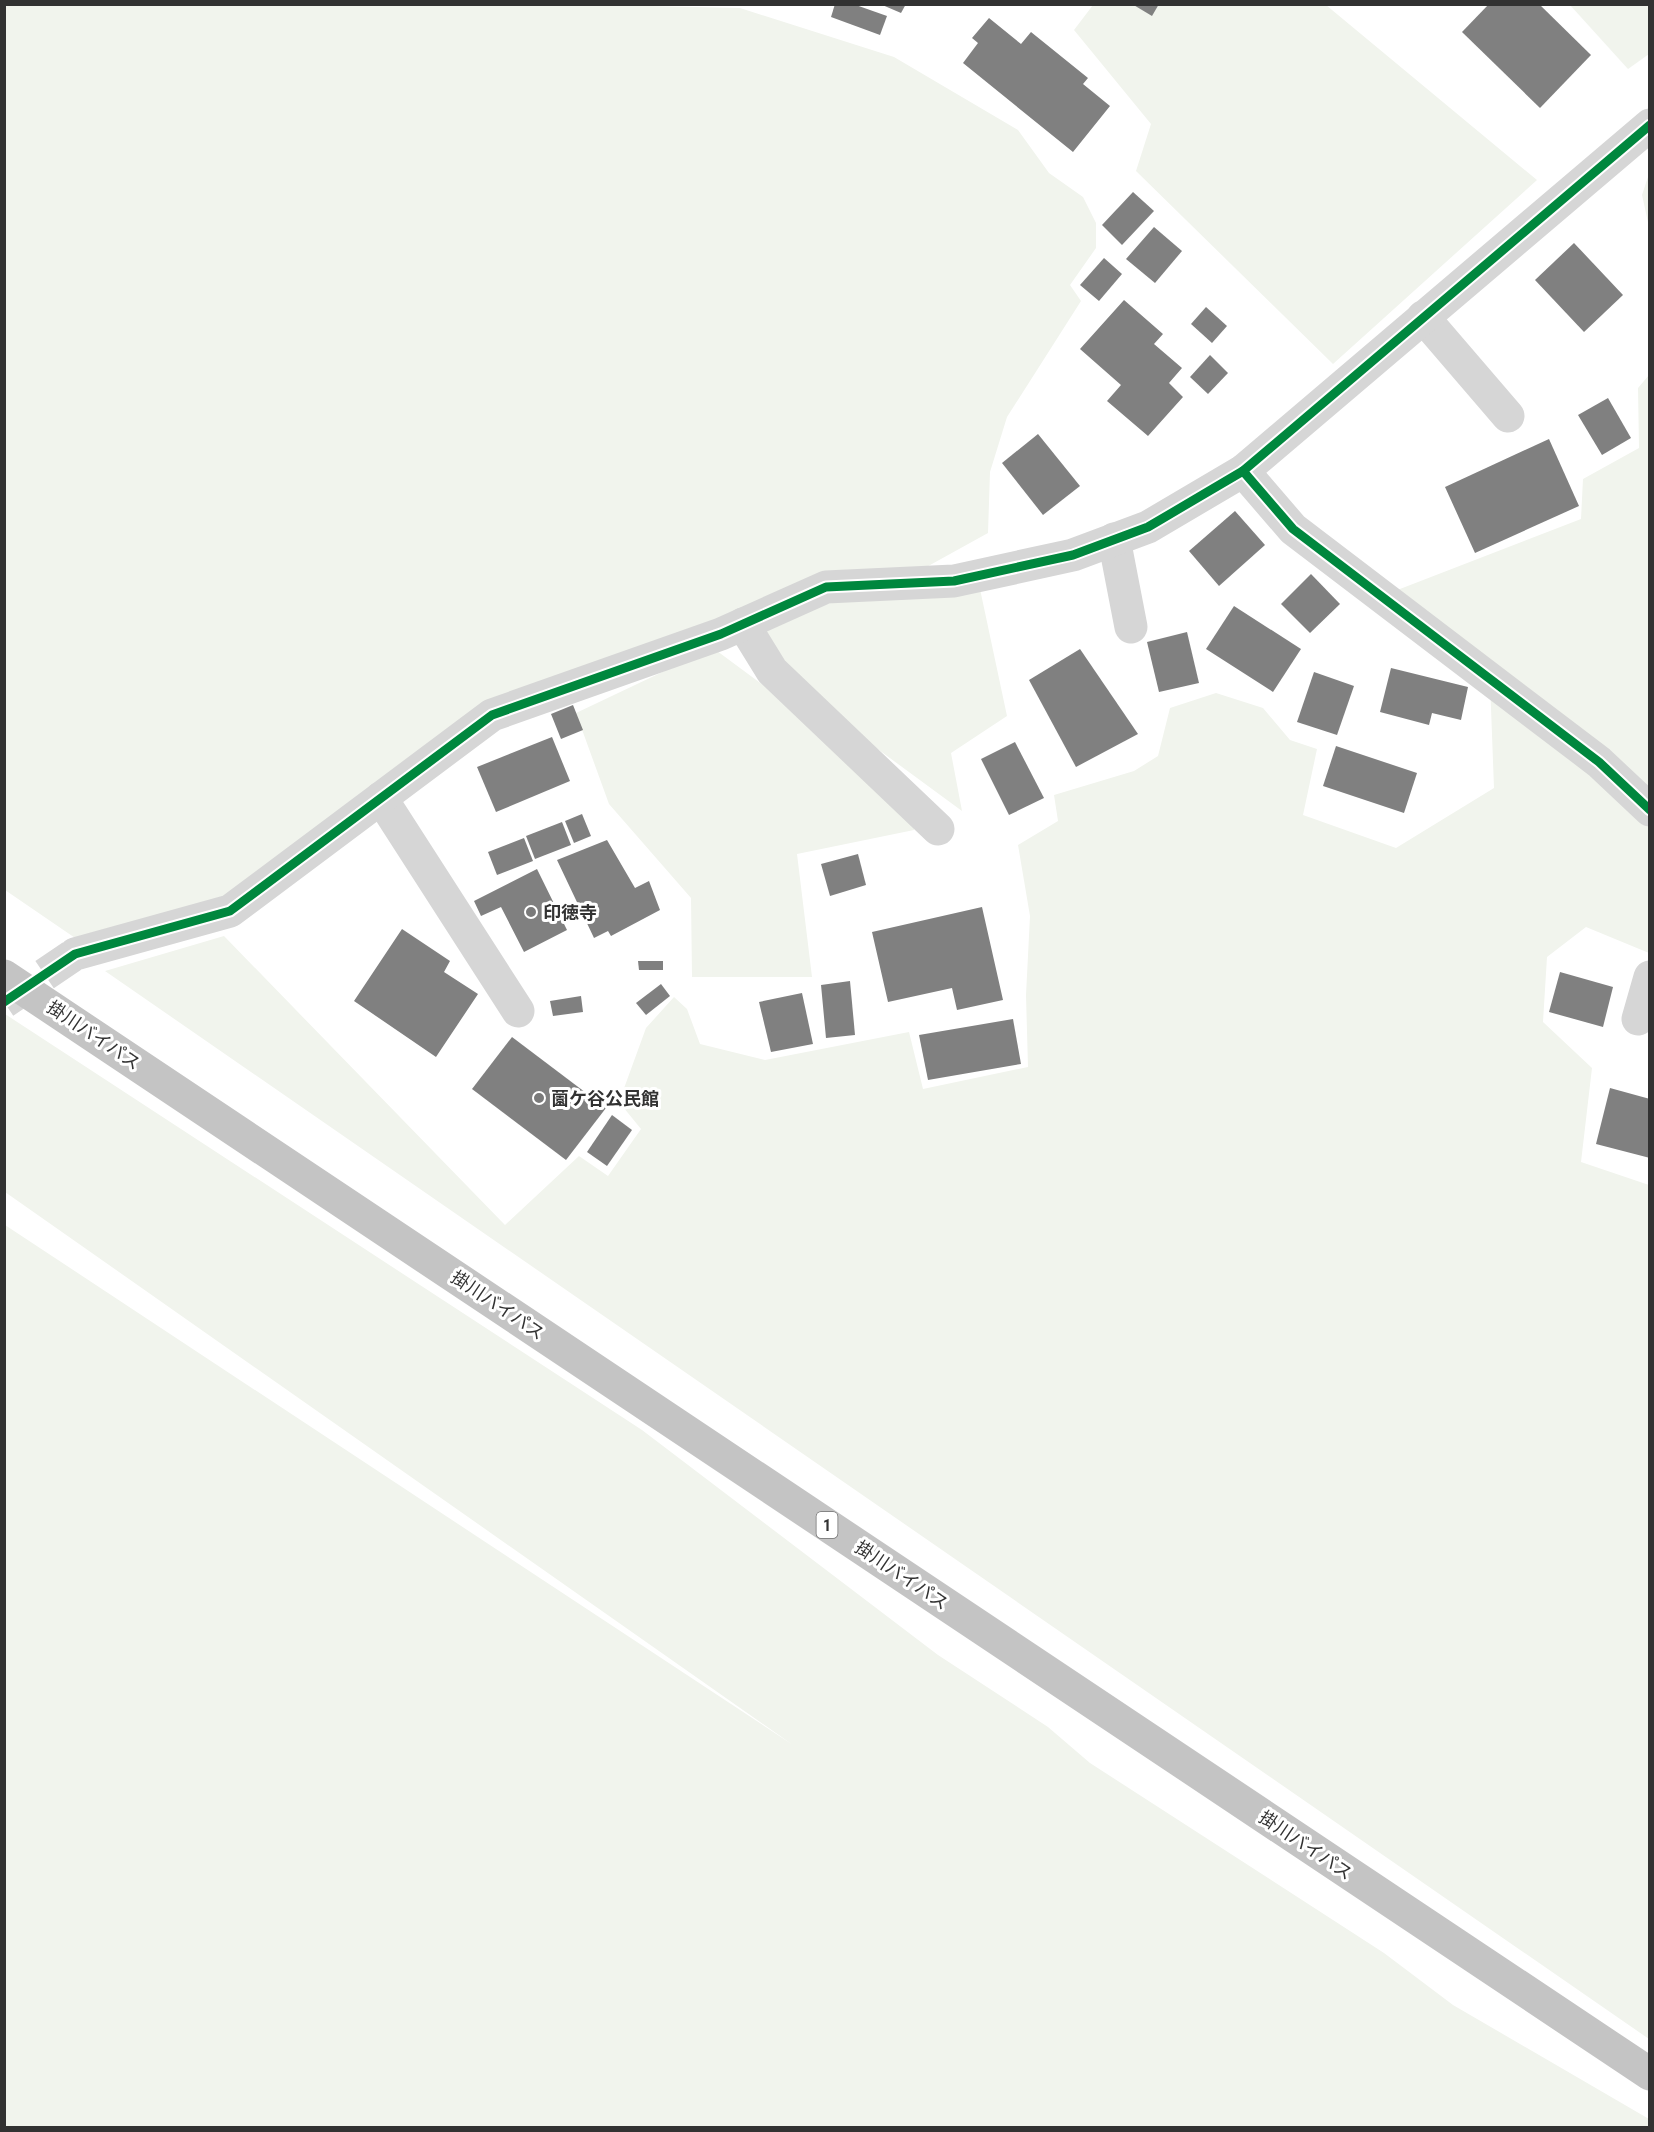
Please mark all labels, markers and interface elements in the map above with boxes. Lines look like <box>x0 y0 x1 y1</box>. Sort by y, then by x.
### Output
place label: 印徳寺 <box>543 902 597 923</box>
marker: 印徳寺 <box>524 905 538 919</box>
street label: 掛川バイパス <box>44 996 144 1074</box>
place label: 薗ケ谷公民館 <box>551 1088 659 1109</box>
marker: 薗ケ谷公民館 <box>532 1091 546 1105</box>
street label: 掛川バイパス <box>448 1266 548 1344</box>
road number: 1 <box>816 1512 838 1538</box>
street label: 掛川バイパス <box>852 1536 952 1614</box>
street label: 掛川バイパス <box>1256 1806 1356 1884</box>

